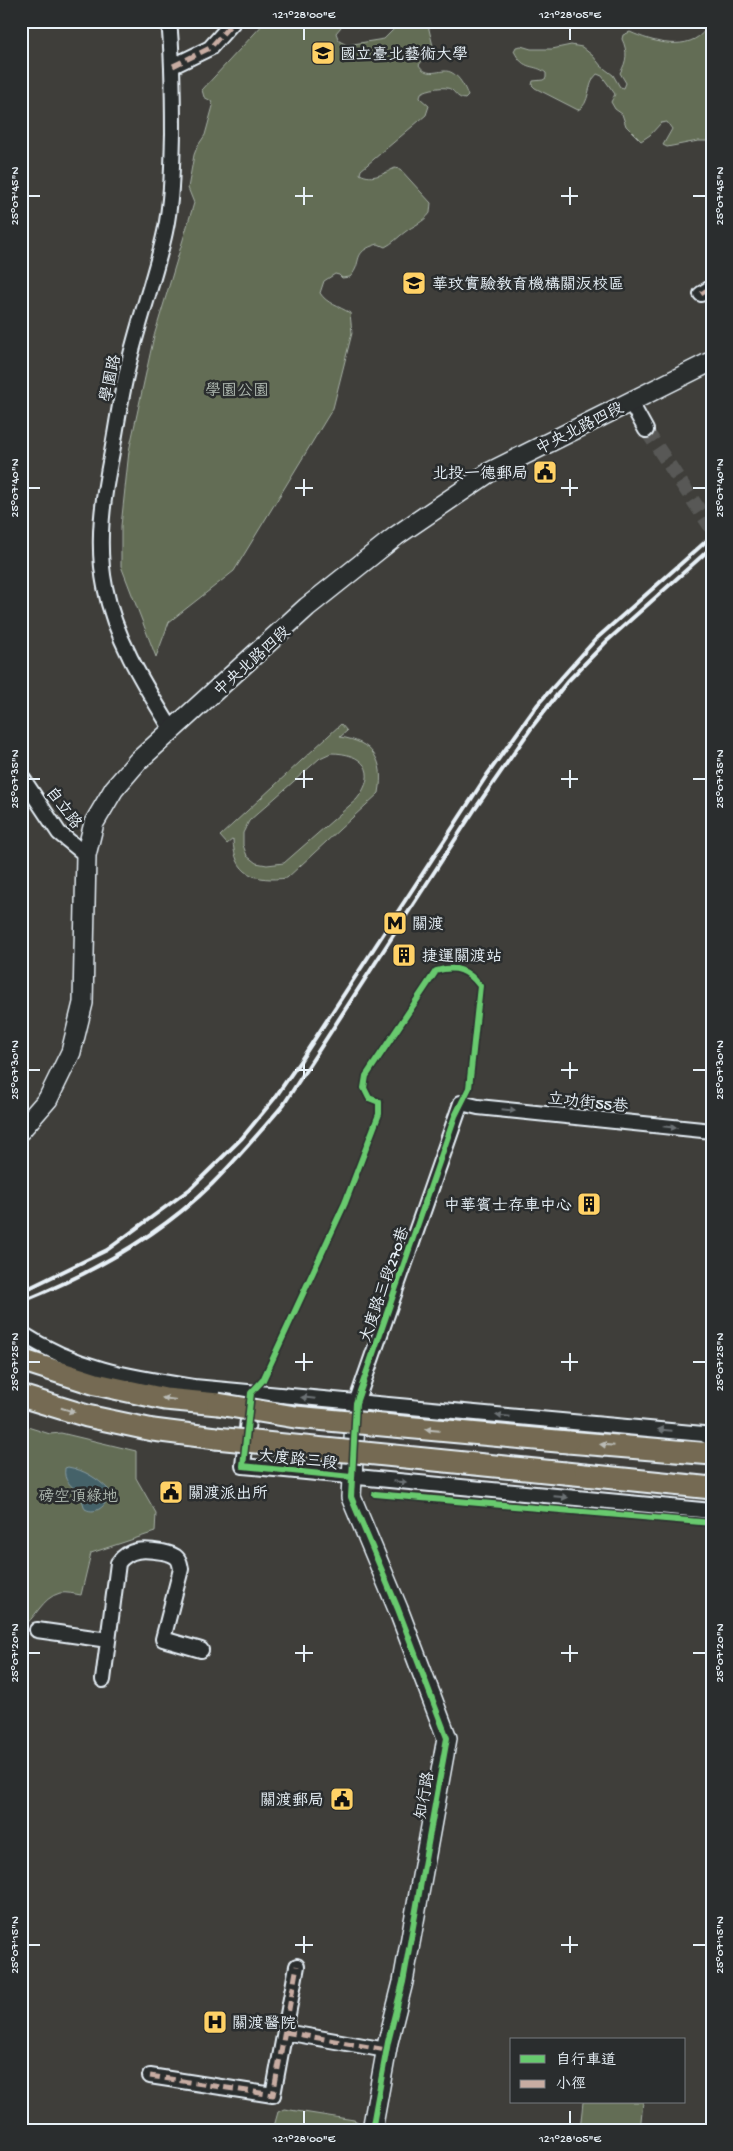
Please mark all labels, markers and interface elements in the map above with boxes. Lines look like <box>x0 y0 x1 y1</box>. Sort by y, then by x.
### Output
text: 121°28'00"E <box>272 9 336 23</box>
text: 121°28'05"E <box>538 9 602 23</box>
school or university icon: 國立臺北藝術大學 <box>310 40 336 66</box>
place label: 國立臺北藝術大學 <box>340 45 468 66</box>
text: 25°07'45"N <box>9 167 23 225</box>
text: 25°07'45"N <box>714 167 728 225</box>
school or university icon: 華玟實驗教育機構關汳校區 <box>401 270 427 296</box>
place label: 華玟實驗教育機構關汳校區 <box>432 275 624 296</box>
street label: 學園路 <box>96 353 127 404</box>
park label: 學園公園 <box>205 381 269 402</box>
street label: 中央北路四段 <box>533 398 628 460</box>
text: 25°07'40"N <box>9 458 23 518</box>
text: 25°07'40"N <box>714 458 728 518</box>
public building icon: 北投一德郵局 <box>532 459 558 485</box>
place label: 北投一德郵局 <box>432 465 528 485</box>
street label: 中央北路四段 <box>210 622 295 702</box>
text: 25°07'35"N <box>9 749 23 809</box>
text: 25°07'35"N <box>714 749 728 809</box>
street label: 自立路 <box>40 783 86 834</box>
metro station icon: 關渡 <box>382 910 408 936</box>
place label: 關渡 <box>412 915 444 936</box>
building icon: 捷運關渡站 <box>391 942 417 968</box>
place label: 捷運關渡站 <box>422 947 502 968</box>
text: 25°07'30"N <box>9 1040 23 1100</box>
text: 25°07'30"N <box>714 1040 728 1100</box>
street label: 立功街55巷 <box>546 1089 629 1118</box>
one-way arrow <box>501 1106 517 1114</box>
one-way arrow <box>663 1123 679 1131</box>
building icon: 中華賓士存車中心 <box>576 1191 602 1217</box>
place label: 中華賓士存車中心 <box>444 1196 572 1217</box>
street label: 大度路三段270巷 <box>356 1224 415 1346</box>
text: 25°07'25"N <box>9 1332 23 1391</box>
text: 25°07'25"N <box>714 1332 728 1391</box>
one-way arrow <box>299 1394 315 1402</box>
one-way arrow <box>161 1395 177 1403</box>
one-way arrow <box>60 1407 75 1415</box>
one-way arrow <box>494 1412 510 1420</box>
one-way arrow <box>424 1425 440 1433</box>
one-way arrow <box>656 1426 672 1434</box>
one-way arrow <box>599 1441 615 1449</box>
street label: 大度路三段 <box>257 1446 339 1475</box>
one-way arrow <box>392 1478 408 1486</box>
public building icon: 關渡派出所 <box>158 1479 184 1505</box>
place label: 關渡派出所 <box>188 1484 268 1505</box>
park label: 磅空頂綠地 <box>38 1487 118 1508</box>
one-way arrow <box>554 1493 570 1501</box>
text: 25°07'20"N <box>9 1623 23 1683</box>
text: 25°07'20"N <box>714 1623 728 1683</box>
street label: 知行路 <box>411 1770 440 1821</box>
public building icon: 關渡郵局 <box>329 1786 355 1812</box>
place label: 關渡郵局 <box>260 1791 324 1812</box>
text: 25°07'15"N <box>9 1916 23 1974</box>
text: 25°07'15"N <box>714 1916 728 1974</box>
hospital icon: 關渡醫院 <box>202 2009 228 2035</box>
place label: 關渡醫院 <box>232 2014 296 2035</box>
legend <box>510 2038 686 2104</box>
text: 自行車道 <box>556 2052 616 2070</box>
text: 小徑 <box>556 2076 586 2094</box>
text: 121°28'00"E <box>272 2133 336 2147</box>
text: 121°28'05"E <box>538 2133 602 2147</box>

